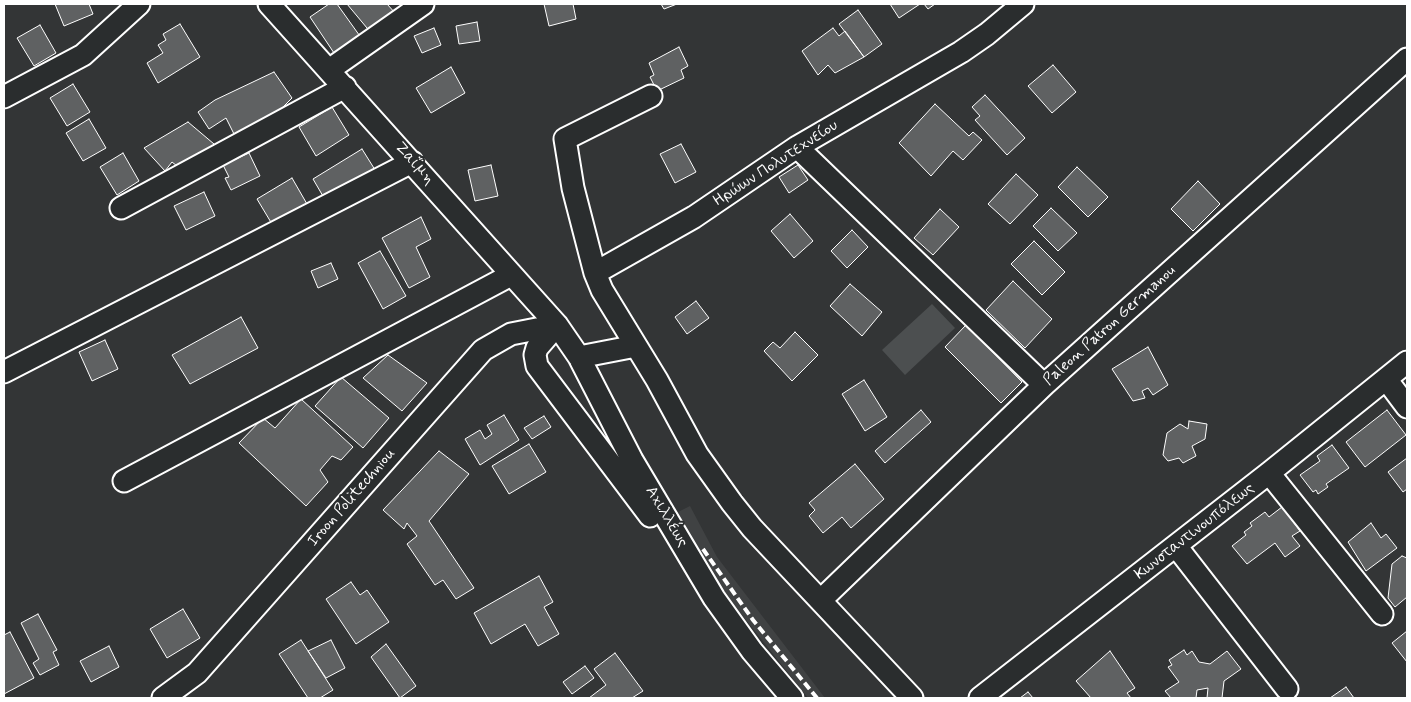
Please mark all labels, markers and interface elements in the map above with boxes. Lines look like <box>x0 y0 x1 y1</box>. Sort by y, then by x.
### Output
street label: Ηρώων Πολυτεχνείου <box>710 116 842 212</box>
street label: Ζαΐμη <box>390 139 438 189</box>
street label: Paleon Patron Germanou <box>1040 262 1180 390</box>
street label: Iroon Politechniou <box>304 445 400 551</box>
street label: Κωνσταντινουπόλεως <box>1131 479 1259 585</box>
street label: Αχιλλέως <box>640 483 692 551</box>

